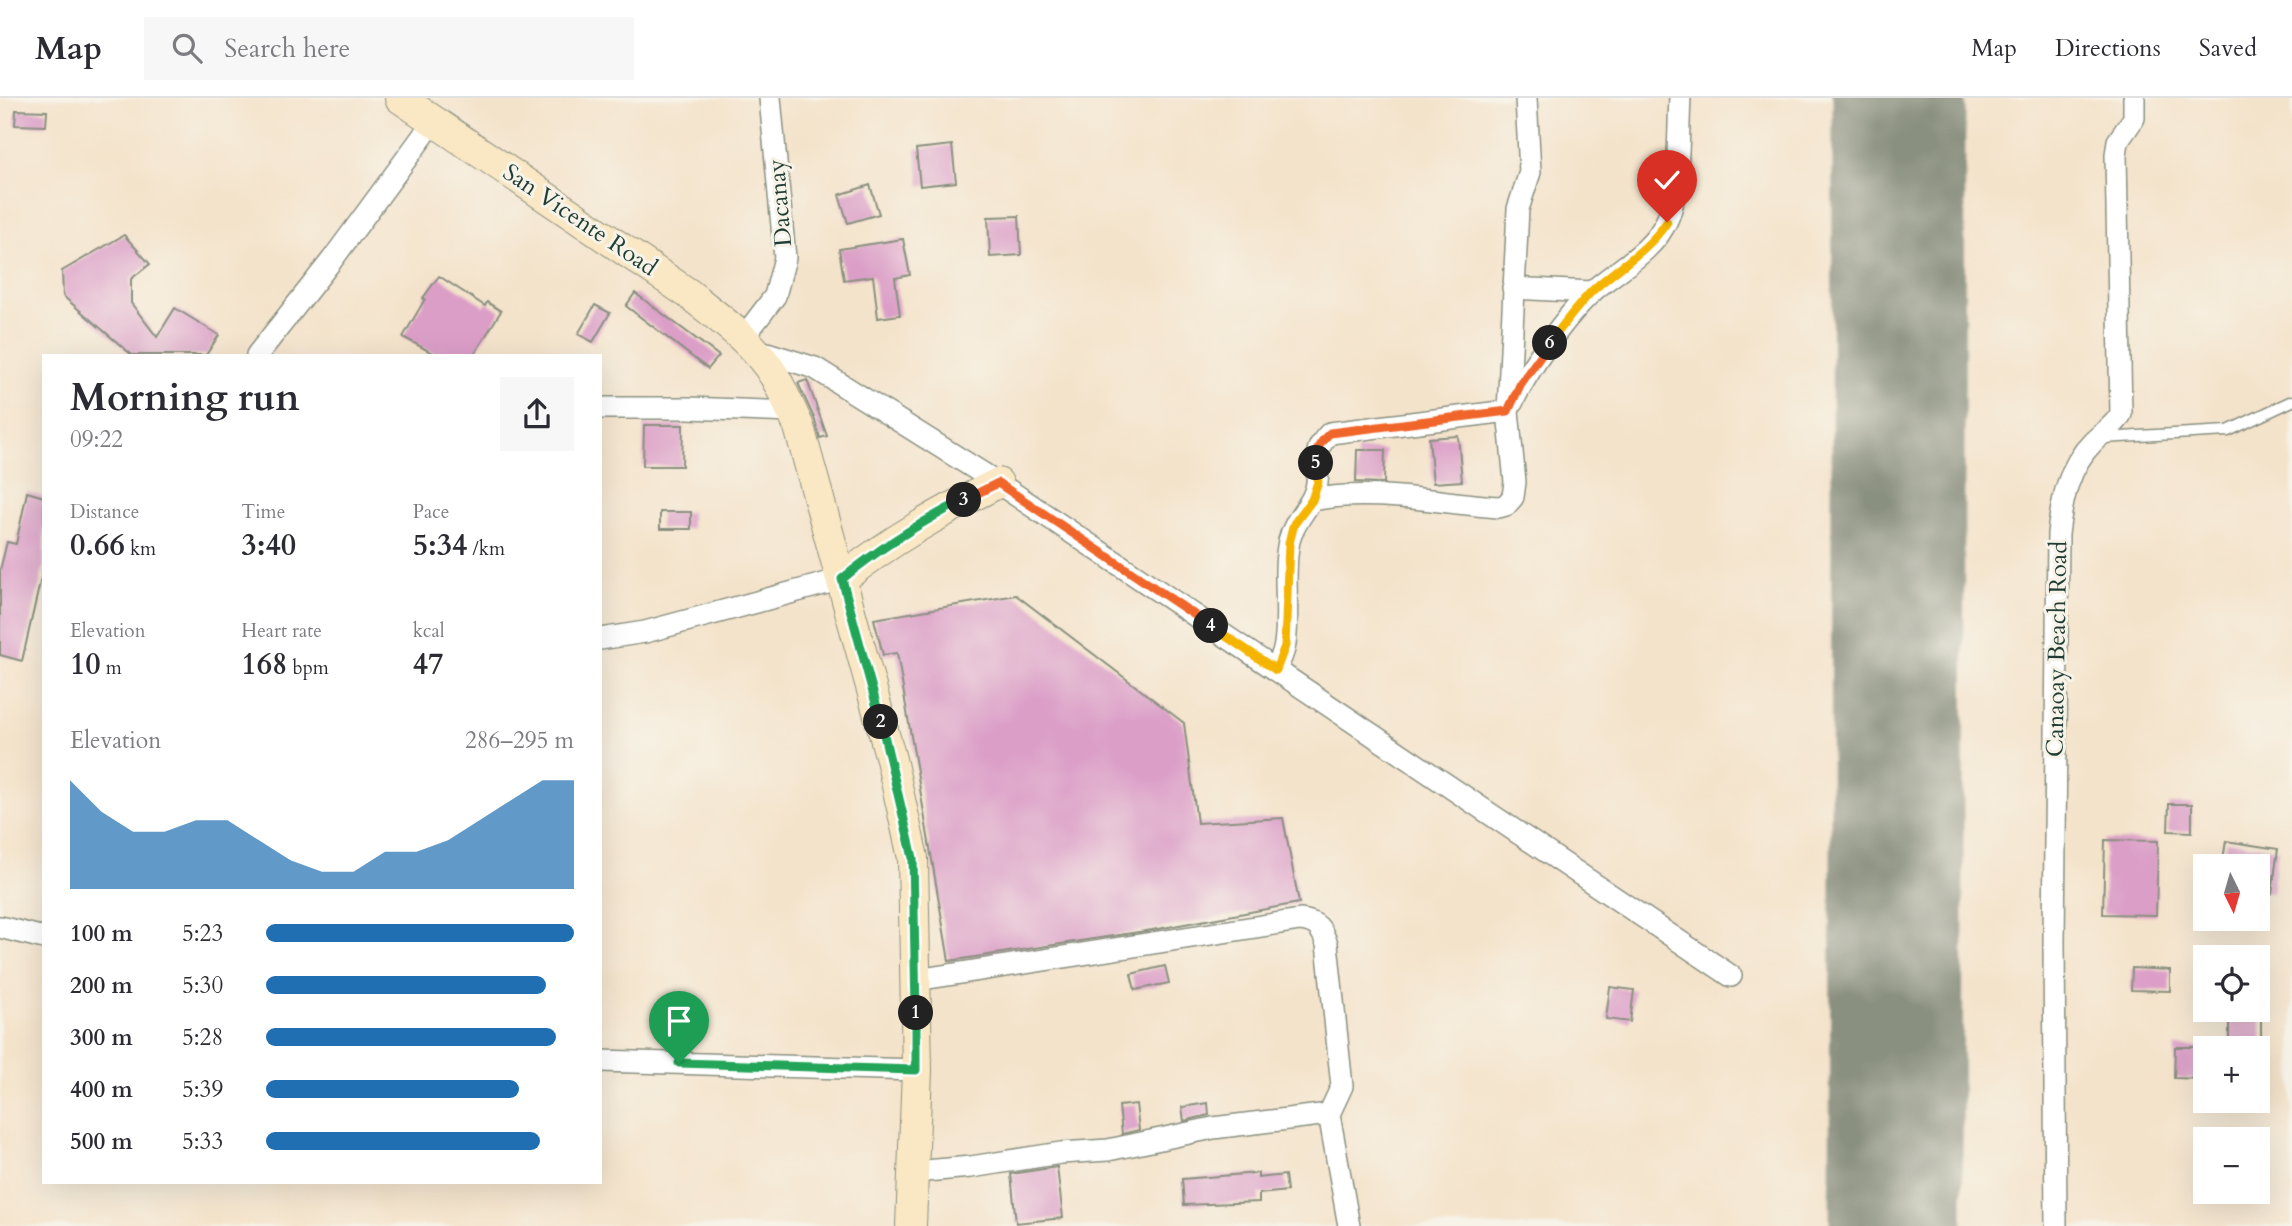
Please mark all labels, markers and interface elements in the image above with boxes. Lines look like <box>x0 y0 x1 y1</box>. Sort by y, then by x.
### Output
search box <box>144 17 634 80</box>
text: Map <box>35 26 102 71</box>
icon: search <box>168 29 206 67</box>
text: Search here <box>224 31 350 66</box>
text: Map <box>1971 32 2017 65</box>
text: Directions <box>2055 32 2161 65</box>
text: Saved <box>2199 32 2257 65</box>
pin <box>1637 150 1697 222</box>
street label: San Vicente Road <box>496 156 664 284</box>
street label: Dacanay <box>760 157 800 248</box>
icon: check <box>1648 161 1686 199</box>
pin: 6 <box>1532 326 1568 360</box>
text: 6 <box>1545 329 1554 355</box>
text: Morning run <box>70 372 300 424</box>
button: share <box>500 377 574 451</box>
text: 09:22 <box>70 424 123 455</box>
pin: 5 <box>1298 446 1334 480</box>
text: 5 <box>1311 449 1320 475</box>
pin: 3 <box>946 482 982 518</box>
text: 3 <box>959 486 968 512</box>
text: Distance <box>70 499 139 525</box>
text: Time <box>241 499 285 525</box>
text: Pace <box>413 499 449 525</box>
text: 0.66 <box>70 525 125 566</box>
text: 3:40 <box>241 525 296 566</box>
text: 5:34 <box>413 525 467 566</box>
text: km <box>125 536 156 562</box>
text: /km <box>467 536 505 562</box>
street label: Canaoay Beach Road <box>2039 540 2075 757</box>
pin: 4 <box>1194 608 1228 644</box>
text: 4 <box>1206 612 1215 638</box>
text: Elevation <box>70 618 145 644</box>
text: Heart rate <box>241 618 322 644</box>
text: kcal <box>413 618 445 644</box>
text: 10 <box>70 644 101 685</box>
text: 168 <box>241 644 287 685</box>
text: 47 <box>413 644 443 685</box>
text: m <box>101 655 122 681</box>
text: bpm <box>287 655 329 681</box>
pin: 2 <box>864 704 898 740</box>
text: 2 <box>876 708 885 734</box>
text: Elevation <box>70 725 161 756</box>
text: 286–295 m <box>465 725 574 756</box>
north arrow <box>2193 854 2270 931</box>
map controls <box>2193 854 2270 1204</box>
text: 100 m <box>70 918 133 949</box>
text: 5:23 <box>182 918 223 949</box>
button: locate <box>2193 945 2270 1022</box>
text: 200 m <box>70 970 133 1001</box>
text: 5:30 <box>182 970 223 1001</box>
pin <box>649 991 709 1063</box>
pin: 1 <box>898 996 934 1030</box>
text: 1 <box>911 999 920 1025</box>
icon: arrive <box>660 1002 698 1040</box>
text: 300 m <box>70 1022 133 1053</box>
text: 5:28 <box>182 1022 223 1053</box>
button: + <box>2193 1036 2270 1113</box>
text: 400 m <box>70 1074 133 1105</box>
text: 5:39 <box>182 1074 223 1105</box>
text: 500 m <box>70 1126 133 1157</box>
text: 5:33 <box>182 1126 223 1157</box>
button: − <box>2193 1127 2270 1204</box>

